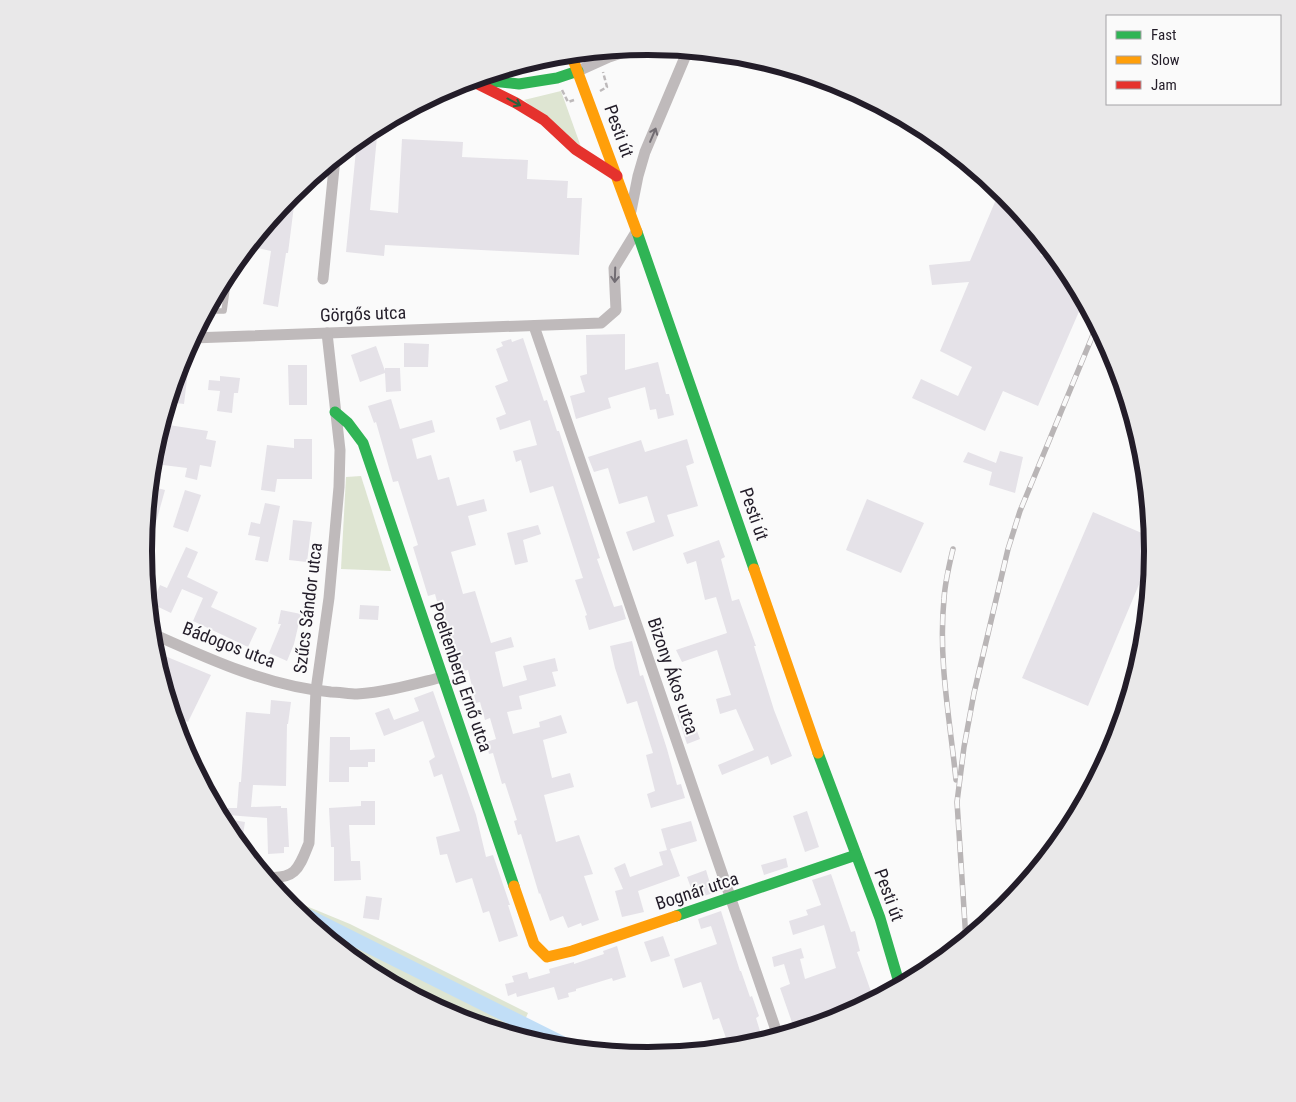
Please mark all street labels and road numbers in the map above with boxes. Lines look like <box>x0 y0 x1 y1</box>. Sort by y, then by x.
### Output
street label: Pesti út <box>600 102 639 160</box>
street label: Görgős utca <box>320 302 406 325</box>
street label: Pesti út <box>736 485 773 543</box>
street label: Szűcs Sándor utca <box>289 541 326 675</box>
street label: Poeltenberg Ernő utca <box>426 599 497 754</box>
street label: Bizony Ákos utca <box>644 615 703 737</box>
street label: Bádogos utca <box>180 617 279 672</box>
street label: Pesti út <box>870 866 909 924</box>
street label: Bognár utca <box>653 867 741 914</box>

